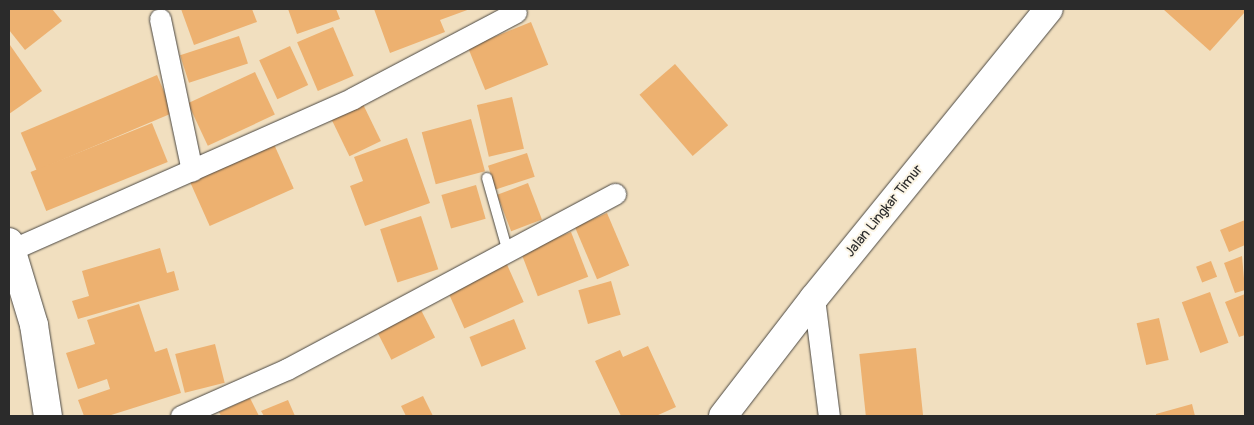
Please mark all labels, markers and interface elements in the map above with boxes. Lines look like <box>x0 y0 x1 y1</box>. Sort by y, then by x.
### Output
street label: Jalan Lingkar Timur <box>842 162 926 260</box>

